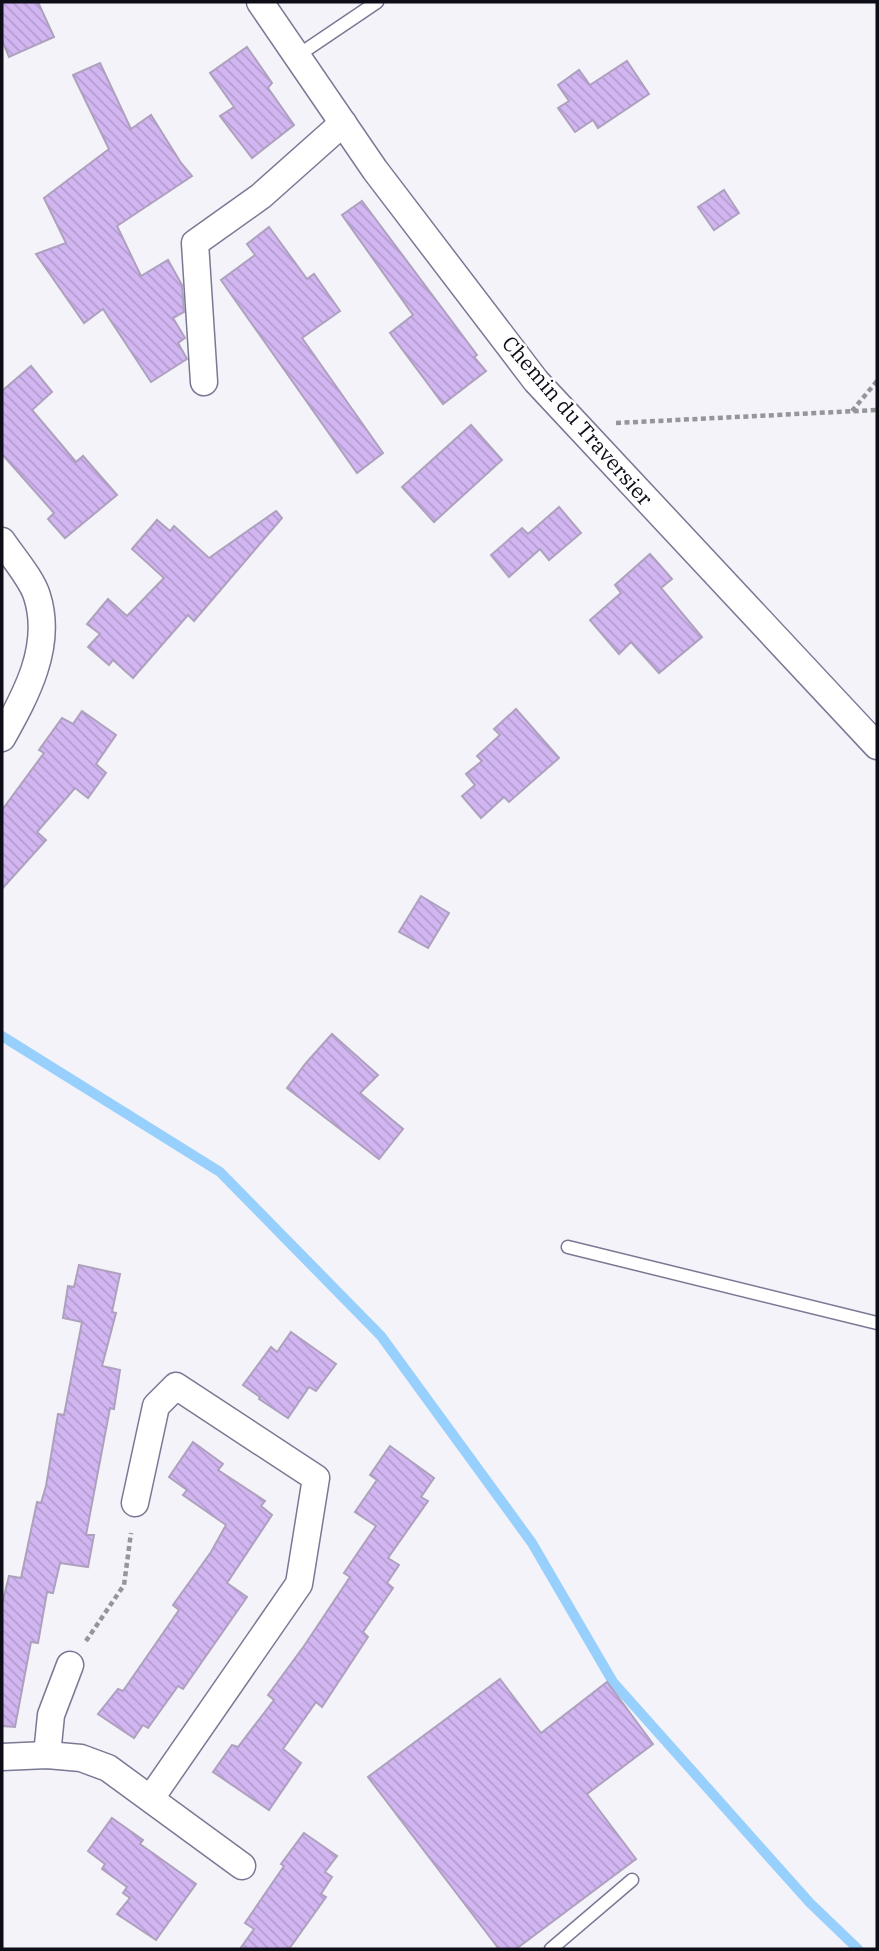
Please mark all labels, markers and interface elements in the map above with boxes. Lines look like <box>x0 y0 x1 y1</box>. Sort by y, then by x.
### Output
street label: Chemin du Traversier <box>496 329 660 512</box>

